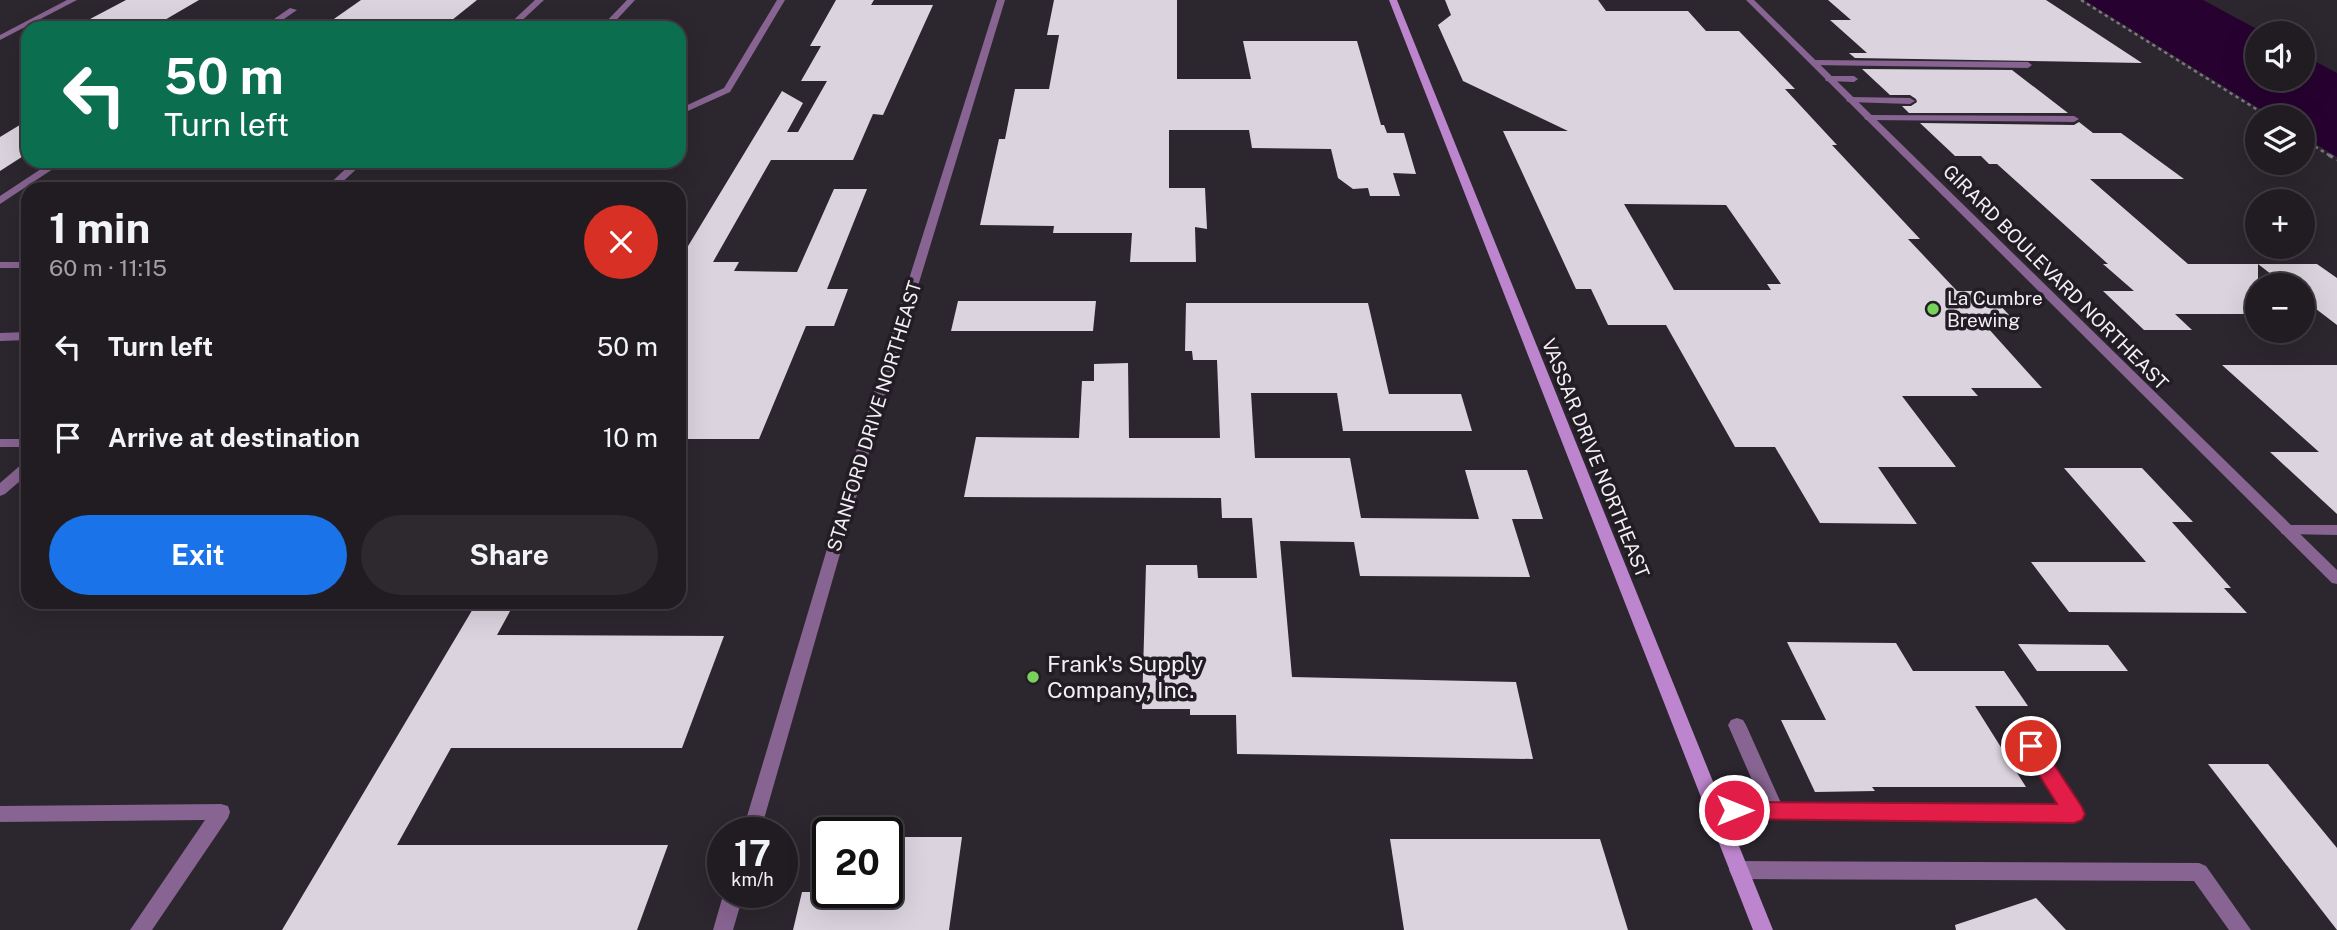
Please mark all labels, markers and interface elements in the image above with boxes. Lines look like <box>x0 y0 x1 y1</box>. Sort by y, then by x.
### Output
map controls <box>2245 21 2315 343</box>
button: sound <box>2245 21 2315 91</box>
text: 50 m <box>164 47 284 105</box>
icon: left <box>49 49 140 140</box>
button: layers <box>2245 105 2315 175</box>
text: Turn left <box>164 106 289 143</box>
street label: GIRARD BOULEVARD NORTHEAST <box>1939 160 2173 394</box>
button: + <box>2245 189 2315 259</box>
text: 1 min <box>49 203 150 252</box>
button: close <box>584 205 658 279</box>
text: 60 m · 11:15 <box>49 254 167 281</box>
button: − <box>2245 273 2315 343</box>
street label: STANFORD DRIVE NORTHEAST <box>822 278 926 554</box>
place label: La Cumbre Brewing <box>1947 287 2043 331</box>
marker: La Cumbre Brewing <box>1925 301 1941 317</box>
icon: left <box>49 328 87 366</box>
text: Turn left <box>108 331 213 362</box>
text: 50 m <box>597 331 658 362</box>
street label: VASSAR DRIVE NORTHEAST <box>1538 335 1654 581</box>
icon: arrive <box>49 419 87 457</box>
text: Arrive at destination <box>108 422 360 453</box>
text: 10 m <box>603 422 658 453</box>
button: Exit <box>49 515 347 595</box>
button: Share <box>361 515 658 595</box>
place label: Frank's Supply Company, Inc. <box>1047 650 1203 703</box>
marker: Frank's Supply Company, Inc. <box>1025 669 1041 685</box>
pin <box>2001 716 2061 776</box>
icon: arrive <box>2012 727 2050 765</box>
position arrow <box>1697 773 1771 847</box>
speed limit sign: 20 <box>812 817 903 908</box>
text: 17 <box>734 833 771 874</box>
text: km/h <box>731 869 774 890</box>

